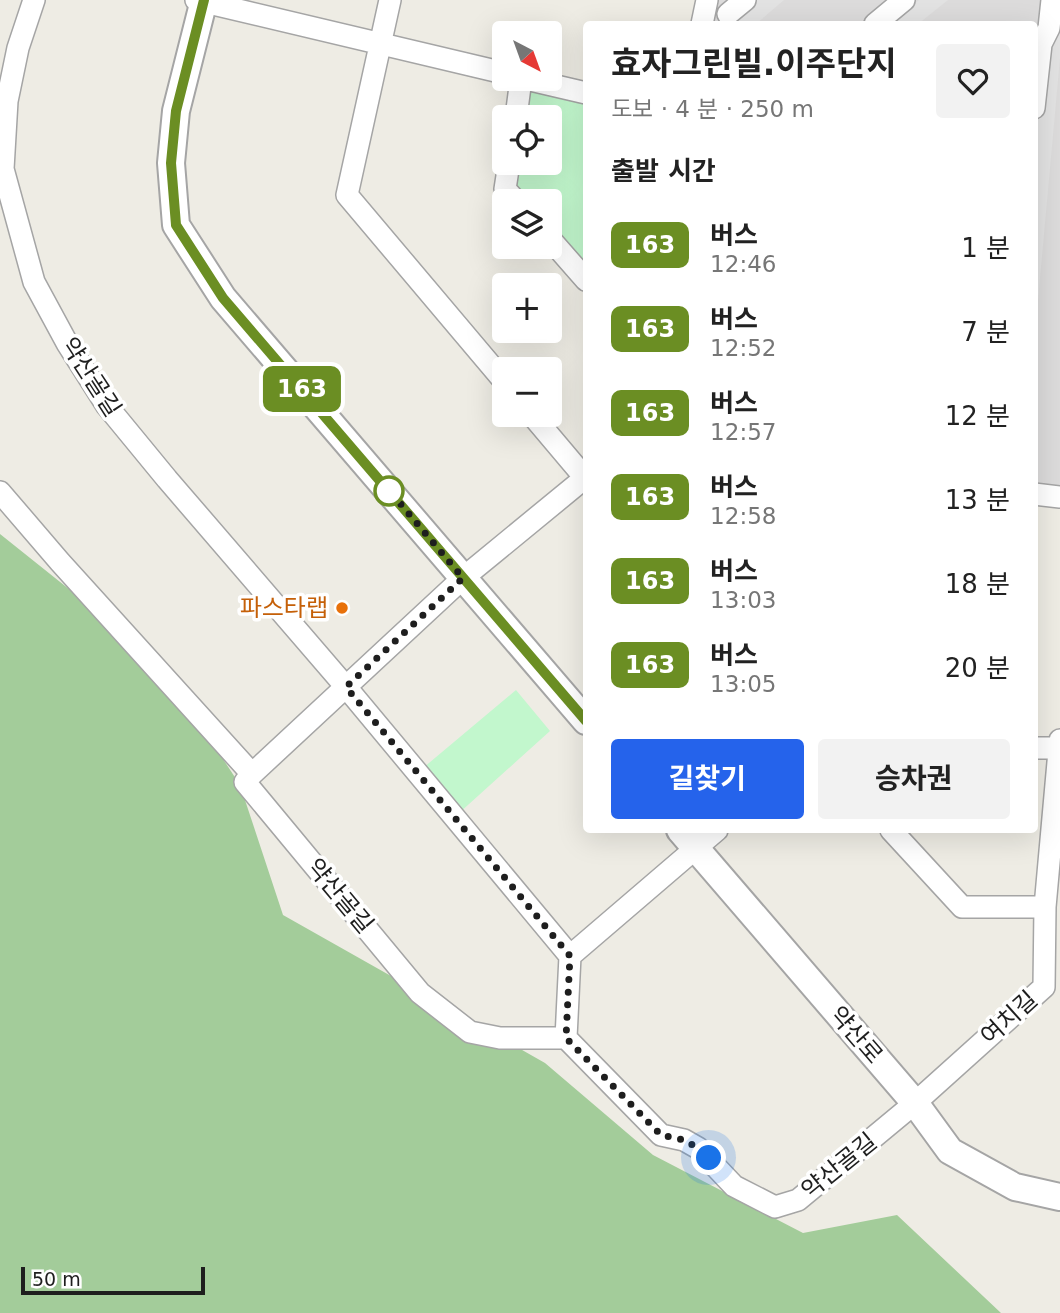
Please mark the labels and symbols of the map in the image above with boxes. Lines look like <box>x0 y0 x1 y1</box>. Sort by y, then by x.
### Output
north arrow <box>492 21 562 91</box>
street label: 약산골길 <box>55 332 127 422</box>
line badge: 163 <box>262 366 342 412</box>
unlabelled marker <box>374 476 404 506</box>
place label: 파스타랩 <box>240 594 328 622</box>
marker: 파스타랩 <box>334 600 350 616</box>
street label: 약산골길 <box>301 853 379 939</box>
street label: 여치길 <box>975 985 1043 1051</box>
street label: 약산로 <box>824 1001 888 1069</box>
street label: 약산골길 <box>796 1127 882 1205</box>
your location <box>691 1140 726 1175</box>
scale bar <box>21 1264 205 1296</box>

